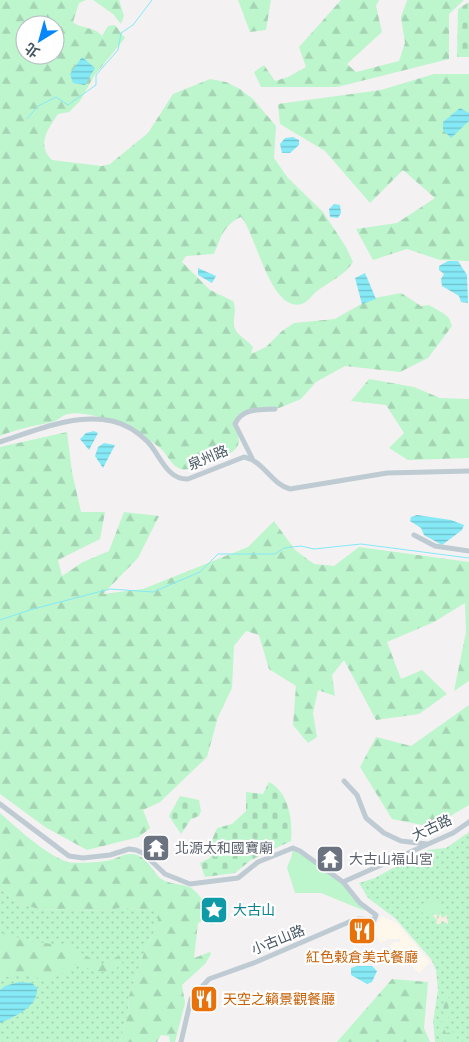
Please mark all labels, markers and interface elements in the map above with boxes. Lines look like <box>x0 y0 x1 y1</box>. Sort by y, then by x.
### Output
north arrow <box>15 15 65 65</box>
text: 北 <box>22 39 43 61</box>
street label: 泉州路 <box>185 442 231 474</box>
street label: 大古路 <box>409 811 455 845</box>
temple icon: 北源太和國寶廟 <box>141 833 171 863</box>
place label: 北源太和國寶廟 <box>175 840 273 857</box>
temple icon: 大古山福山宮 <box>315 844 345 874</box>
place label: 大古山福山宮 <box>349 851 433 868</box>
place icon: 大古山 <box>199 895 229 925</box>
place label: 大古山 <box>233 902 275 919</box>
restaurant icon: 紅色榖倉美式餐廳 <box>347 916 377 946</box>
street label: 小古山路 <box>249 922 307 958</box>
place label: 紅色榖倉美式餐廳 <box>306 949 418 966</box>
restaurant icon: 天空之籟景觀餐廳 <box>189 984 219 1014</box>
place label: 天空之籟景觀餐廳 <box>223 991 335 1008</box>

